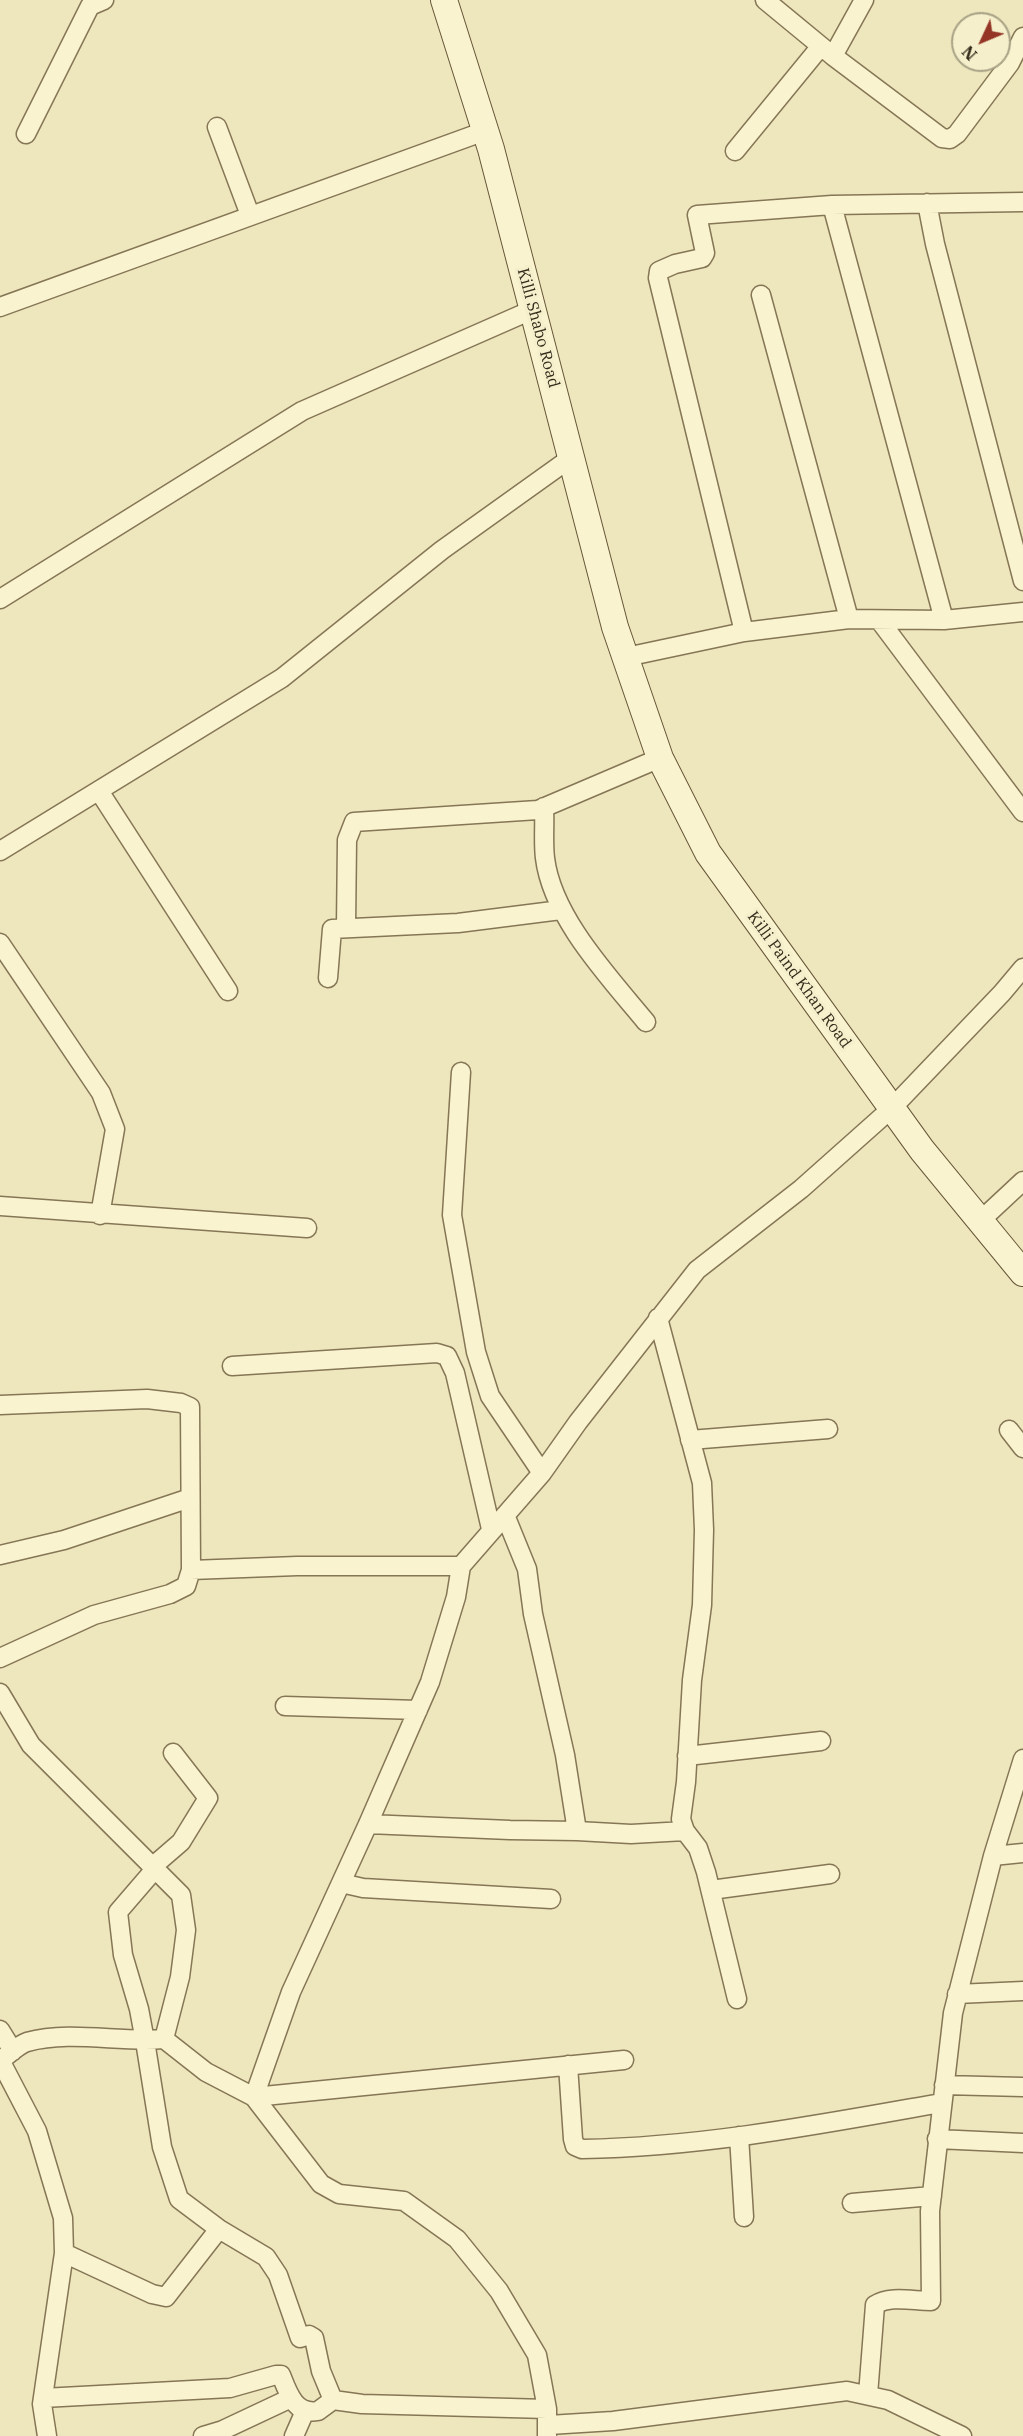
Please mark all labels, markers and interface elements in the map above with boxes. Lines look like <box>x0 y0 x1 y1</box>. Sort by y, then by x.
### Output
north arrow <box>951 12 1011 72</box>
text: N <box>958 42 981 65</box>
street label: Killi Shabo Road <box>513 266 563 390</box>
street label: Killi Paind Khan Road <box>743 908 855 1052</box>

